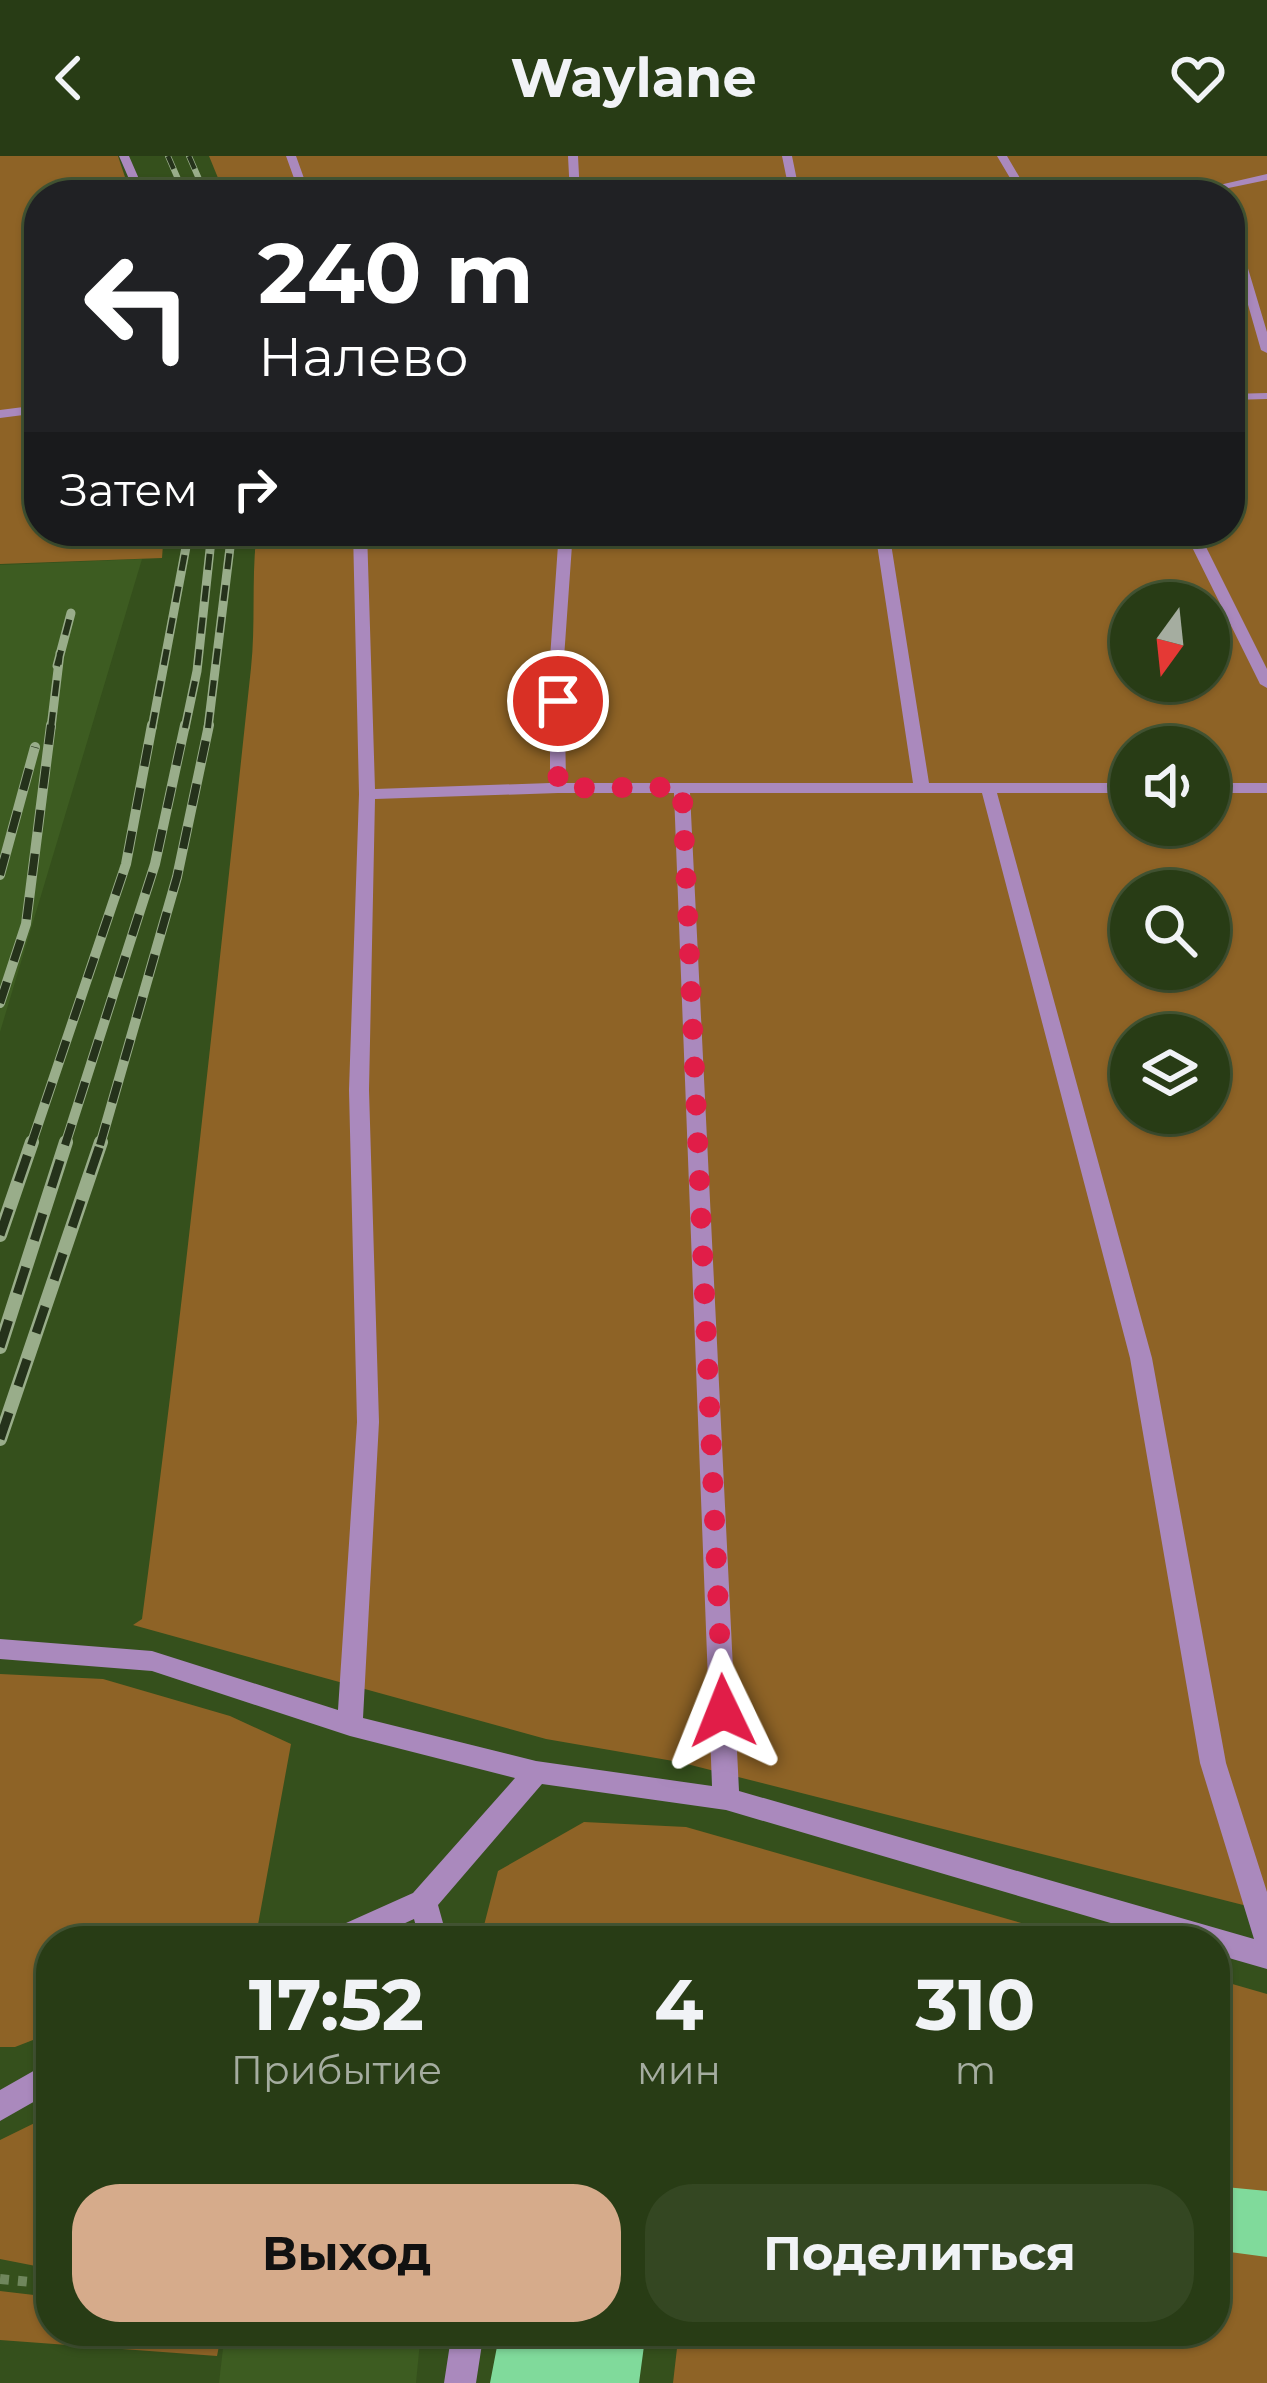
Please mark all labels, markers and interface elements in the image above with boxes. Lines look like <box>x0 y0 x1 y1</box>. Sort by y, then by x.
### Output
icon: back <box>36 45 102 111</box>
text: Waylane <box>510 45 757 111</box>
icon: heart <box>1165 45 1231 111</box>
text: 240 m <box>258 222 534 324</box>
icon: left <box>60 228 216 384</box>
text: Налево <box>258 324 469 390</box>
icon: right <box>222 456 288 522</box>
text: Затем <box>60 462 198 517</box>
north arrow <box>1110 582 1230 702</box>
map controls <box>1110 582 1230 1134</box>
pin <box>507 650 609 752</box>
icon: arrive <box>525 668 591 734</box>
button: sound <box>1110 726 1230 846</box>
button: search <box>1110 870 1230 990</box>
button: layers <box>1110 1014 1230 1134</box>
position arrow <box>660 1648 786 1774</box>
text: 17:52 <box>249 1960 424 2048</box>
text: 4 <box>654 1960 704 2048</box>
text: 310 <box>916 1960 1035 2048</box>
text: Прибытие <box>231 2046 442 2094</box>
text: мин <box>637 2046 721 2094</box>
text: m <box>955 2046 996 2094</box>
button: Выход <box>72 2184 621 2322</box>
button: Поделиться <box>645 2184 1194 2322</box>

